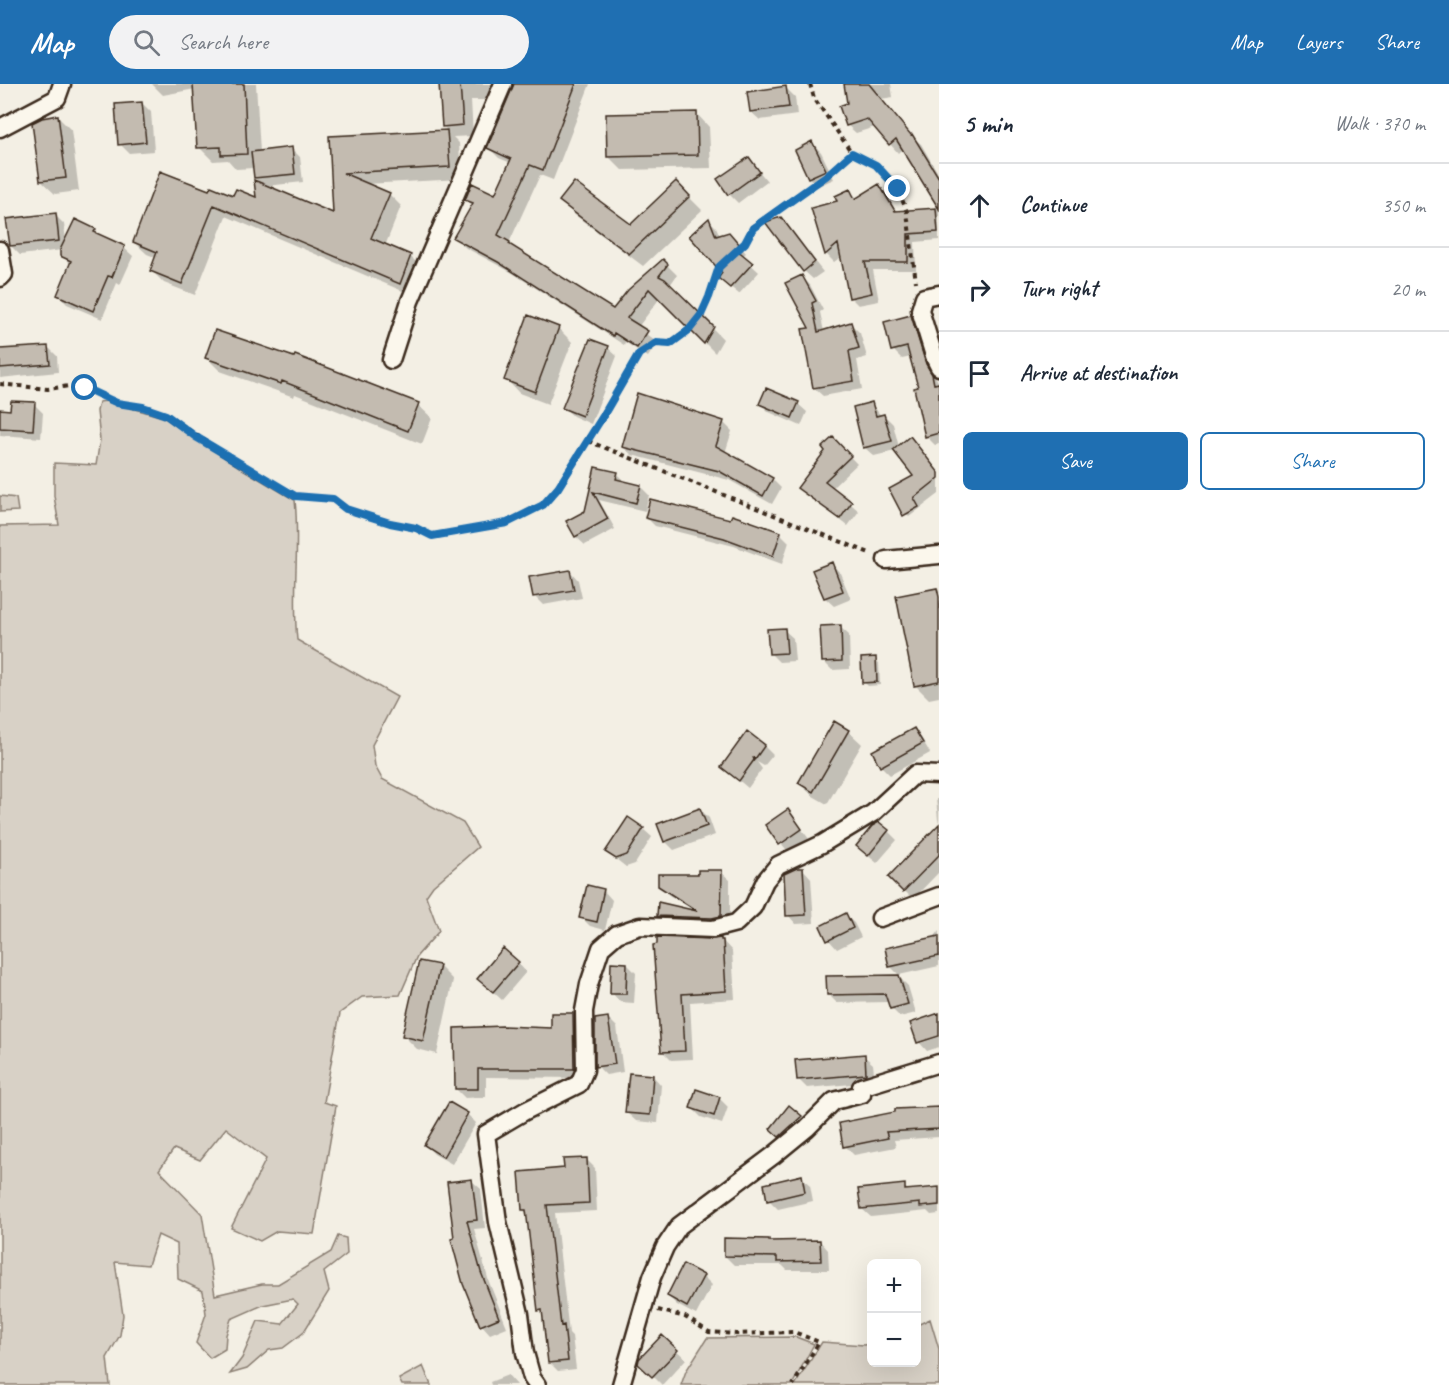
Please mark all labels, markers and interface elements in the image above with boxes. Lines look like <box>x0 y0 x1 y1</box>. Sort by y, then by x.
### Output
search box <box>109 15 529 69</box>
text: Map <box>30 25 73 60</box>
icon: search <box>130 26 163 59</box>
text: Search here <box>178 28 268 56</box>
text: Map <box>1230 29 1263 55</box>
text: Layers <box>1296 29 1342 55</box>
text: Share <box>1375 29 1419 55</box>
text: 5 min <box>963 107 1012 140</box>
text: Walk · 370 m <box>1335 111 1425 136</box>
route end <box>884 175 910 201</box>
icon: ahead <box>963 189 996 222</box>
text: Continue <box>1020 191 1086 219</box>
text: 350 m <box>1382 193 1425 218</box>
icon: right <box>963 273 996 306</box>
text: Turn right <box>1020 275 1097 303</box>
text: 20 m <box>1391 277 1425 302</box>
icon: arrive <box>963 357 996 390</box>
text: Arrive at destination <box>1020 359 1177 387</box>
route start <box>71 374 97 400</box>
button: Save <box>963 432 1188 490</box>
button: Share <box>1200 432 1425 490</box>
map controls <box>867 1259 921 1367</box>
button: + <box>867 1259 921 1313</box>
button: − <box>867 1313 921 1367</box>

